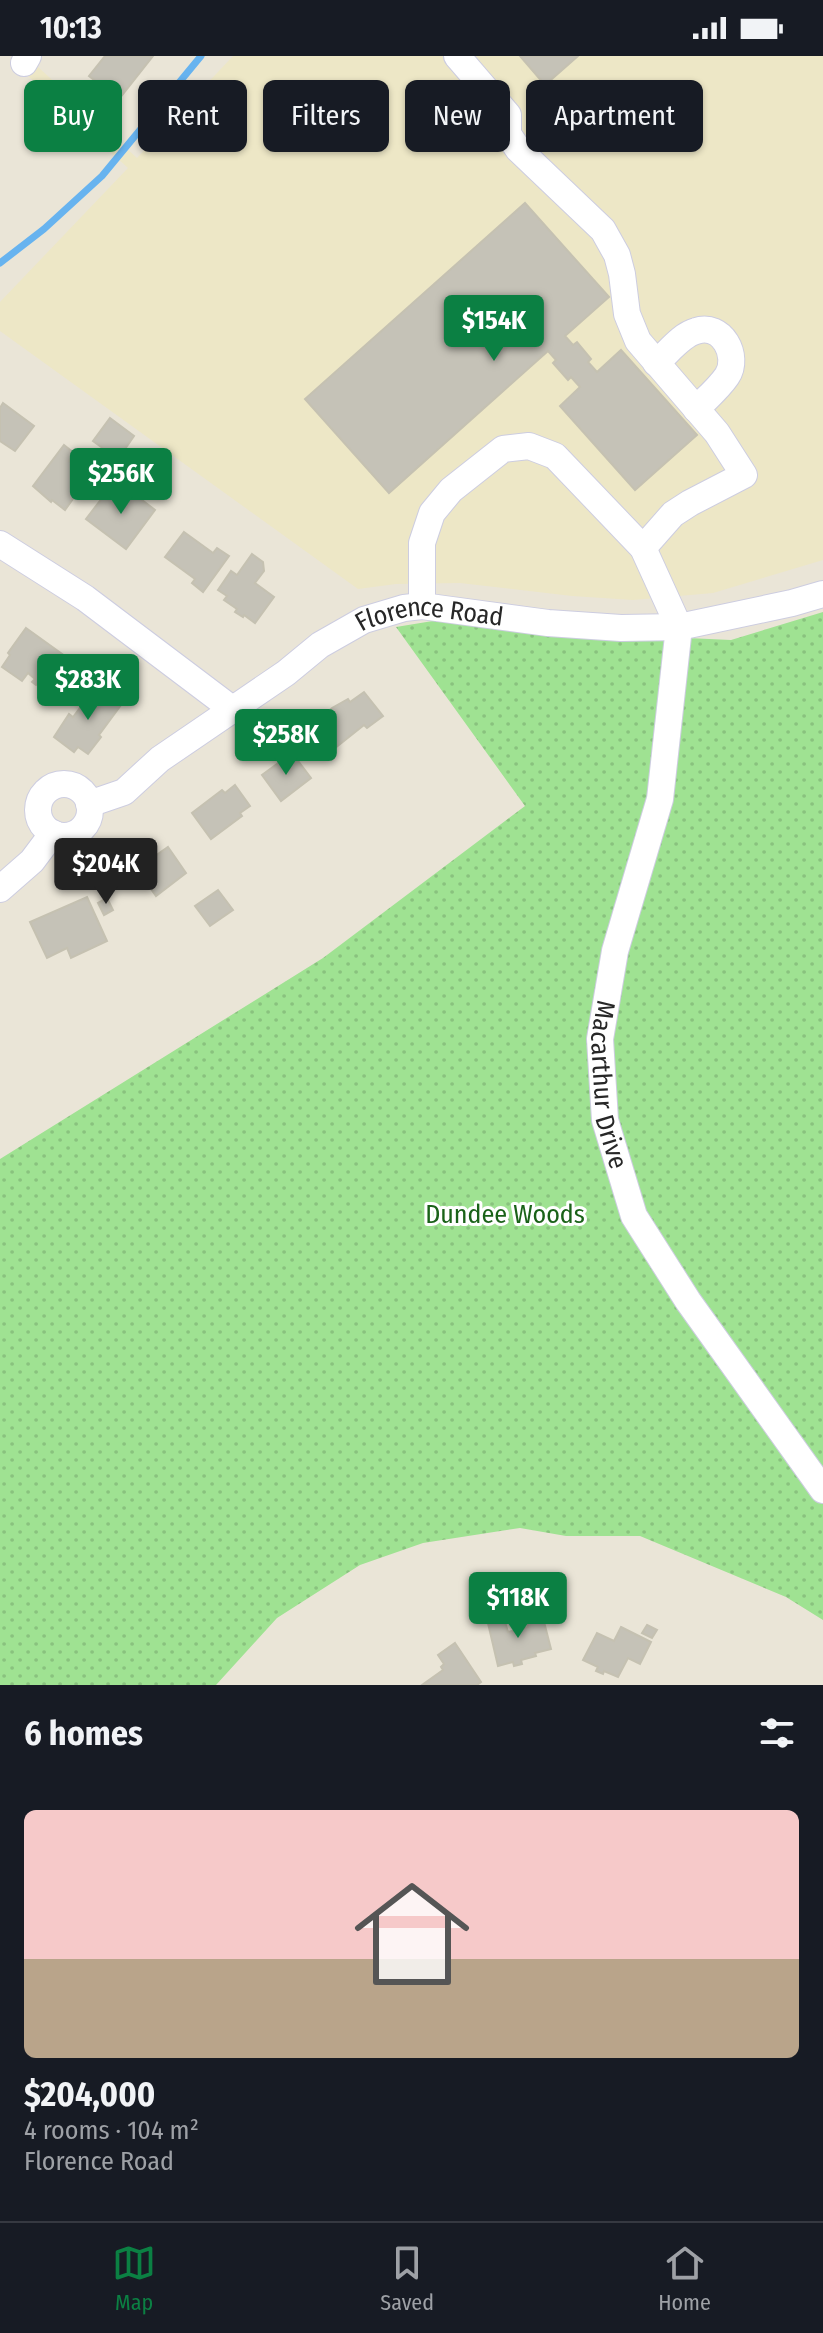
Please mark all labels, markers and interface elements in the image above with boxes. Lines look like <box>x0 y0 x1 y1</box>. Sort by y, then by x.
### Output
text: 10:13 <box>40 10 102 46</box>
chip: Buy <box>24 80 122 152</box>
chip: Rent <box>138 80 247 152</box>
chip: Filters <box>263 80 389 152</box>
chip: New <box>405 80 510 152</box>
chip: Apartment <box>526 80 703 152</box>
pin: $154K <box>438 295 550 363</box>
text: $154K <box>462 305 526 336</box>
pin: $256K <box>65 448 177 516</box>
text: $256K <box>88 458 154 489</box>
street label: Florence Road <box>350 591 505 638</box>
pin: $283K <box>32 654 144 722</box>
text: $283K <box>55 664 121 695</box>
pin: $258K <box>230 709 342 777</box>
text: $258K <box>253 719 319 750</box>
pin: $204K <box>50 838 162 906</box>
text: $204K <box>72 848 140 879</box>
street label: Macarthur Drive <box>584 998 634 1173</box>
park label: Dundee Woods <box>425 1199 585 1230</box>
pin: $118K <box>462 1572 574 1640</box>
text: $118K <box>487 1582 549 1613</box>
icon: filters <box>755 1711 799 1755</box>
text: 6 homes <box>24 1713 143 1754</box>
icon: home <box>340 1862 484 2006</box>
text: $204,000 <box>24 2074 155 2115</box>
text: 4 rooms · 104 m² <box>24 2115 199 2146</box>
text: Florence Road <box>24 2146 174 2177</box>
tab: Map <box>112 2241 156 2316</box>
tab: Saved <box>380 2241 434 2316</box>
tab: Home <box>658 2241 711 2316</box>

